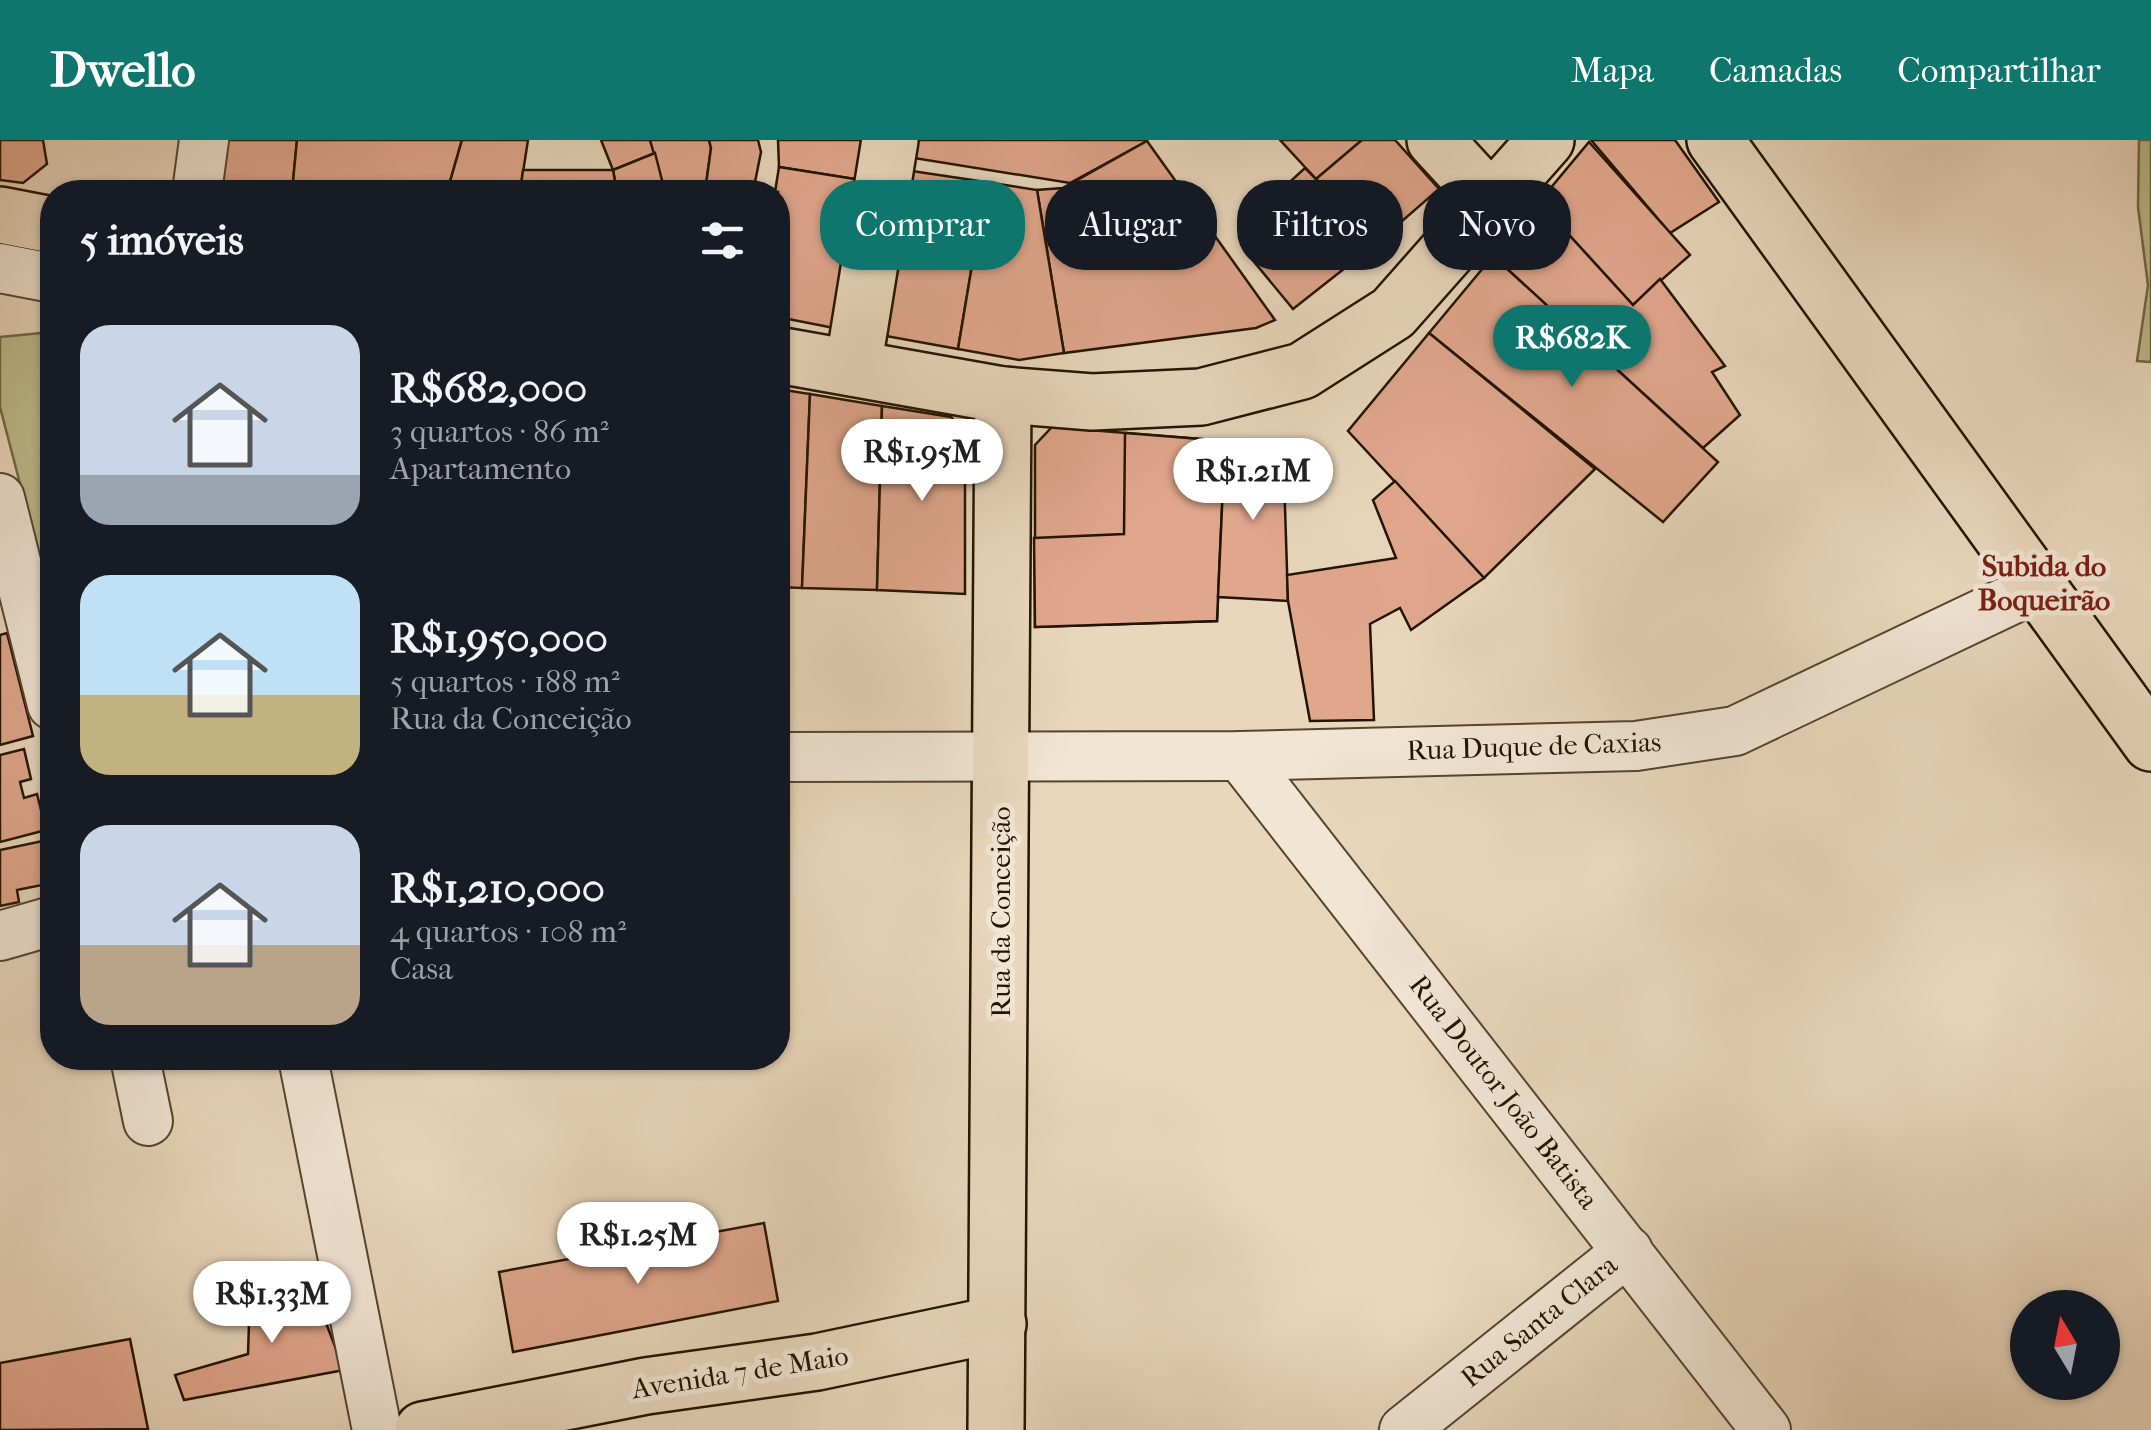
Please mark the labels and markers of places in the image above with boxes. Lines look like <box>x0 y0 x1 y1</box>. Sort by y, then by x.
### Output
pin: R$682K <box>1491 305 1653 390</box>
pin: R$1.95M <box>830 419 1014 504</box>
pin: R$1.21M <box>1161 438 1345 523</box>
pin: R$1.25M <box>546 1202 730 1287</box>
pin: R$1.33M <box>180 1261 364 1346</box>

